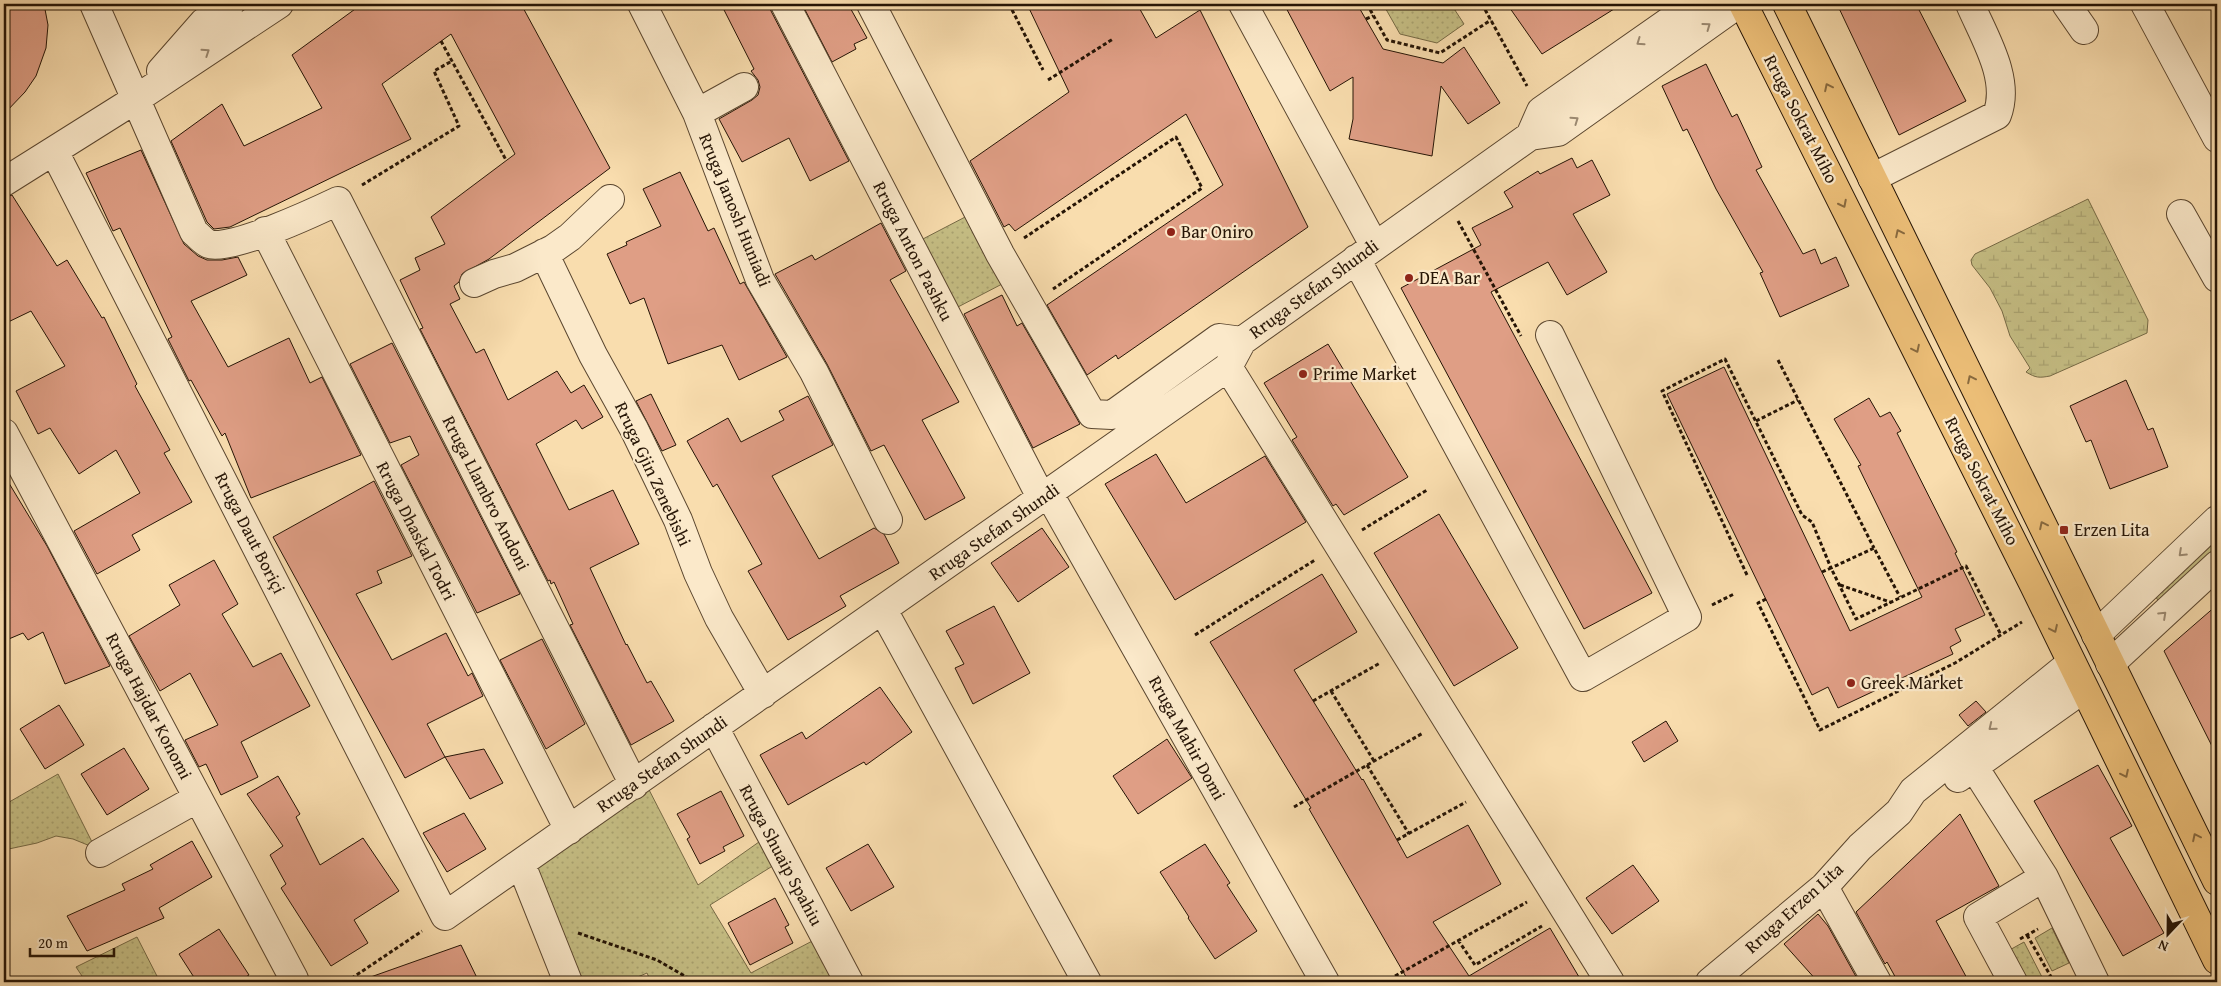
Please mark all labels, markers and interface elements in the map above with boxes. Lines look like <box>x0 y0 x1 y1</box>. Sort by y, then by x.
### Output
one-way arrow <box>1702 23 1711 32</box>
one-way arrow <box>1636 36 1646 45</box>
one-way arrow <box>201 49 210 59</box>
street label: Rruga Sokrat Miho <box>1757 50 1846 188</box>
one-way arrow <box>1824 83 1834 92</box>
one-way arrow <box>1569 117 1579 126</box>
street label: Rruga Janosh Huniadi <box>692 129 779 291</box>
street label: Rruga Anton Pashku <box>866 176 961 326</box>
one-way arrow <box>1837 199 1847 208</box>
place label: Bar Oniro <box>1181 218 1254 245</box>
marker: Bar Oniro <box>1165 226 1177 238</box>
one-way arrow <box>1895 229 1905 238</box>
street label: Rruga Stefan Shundi <box>1243 232 1384 345</box>
place label: DEA Bar <box>1419 264 1481 291</box>
marker: DEA Bar <box>1403 272 1415 284</box>
one-way arrow <box>1910 344 1920 353</box>
place label: Prime Market <box>1313 360 1417 387</box>
marker: Prime Market <box>1297 368 1309 380</box>
one-way arrow <box>1967 375 1977 384</box>
street label: Rruga Gjin Zenebishi <box>608 397 699 551</box>
street label: Rruga Llambro Andoni <box>436 411 537 575</box>
street label: Rruga Sokrat Miho <box>1938 412 2027 550</box>
street label: Rruga Dhaskal Todri <box>370 456 463 605</box>
street label: Rruga Daut Boriçi <box>208 467 293 598</box>
street label: Rruga Stefan Shundi <box>923 476 1065 587</box>
place label: Erzen Lita <box>2074 516 2150 543</box>
one-way arrow <box>2038 521 2049 530</box>
marker: Erzen Lita <box>2058 524 2070 536</box>
one-way arrow <box>2178 547 2187 556</box>
one-way arrow <box>2158 612 2167 621</box>
one-way arrow <box>2048 624 2059 633</box>
street label: Rruga Hajdar Konomi <box>99 628 200 784</box>
place label: Greek Market <box>1861 669 1964 696</box>
street label: Rruga Mahir Domi <box>1142 671 1233 805</box>
marker: Greek Market <box>1845 677 1857 689</box>
street label: Rruga Stefan Shundi <box>591 708 733 819</box>
one-way arrow <box>1989 721 1998 730</box>
one-way arrow <box>2119 769 2129 778</box>
street label: Rruga Shuaip Spahiu <box>733 779 830 931</box>
one-way arrow <box>2192 834 2202 843</box>
street label: Rruga Erzen Lita <box>1738 856 1849 959</box>
north arrow <box>2144 908 2194 958</box>
scale bar <box>30 926 114 958</box>
text: 20 m <box>38 932 69 953</box>
text: N <box>2154 935 2171 957</box>

